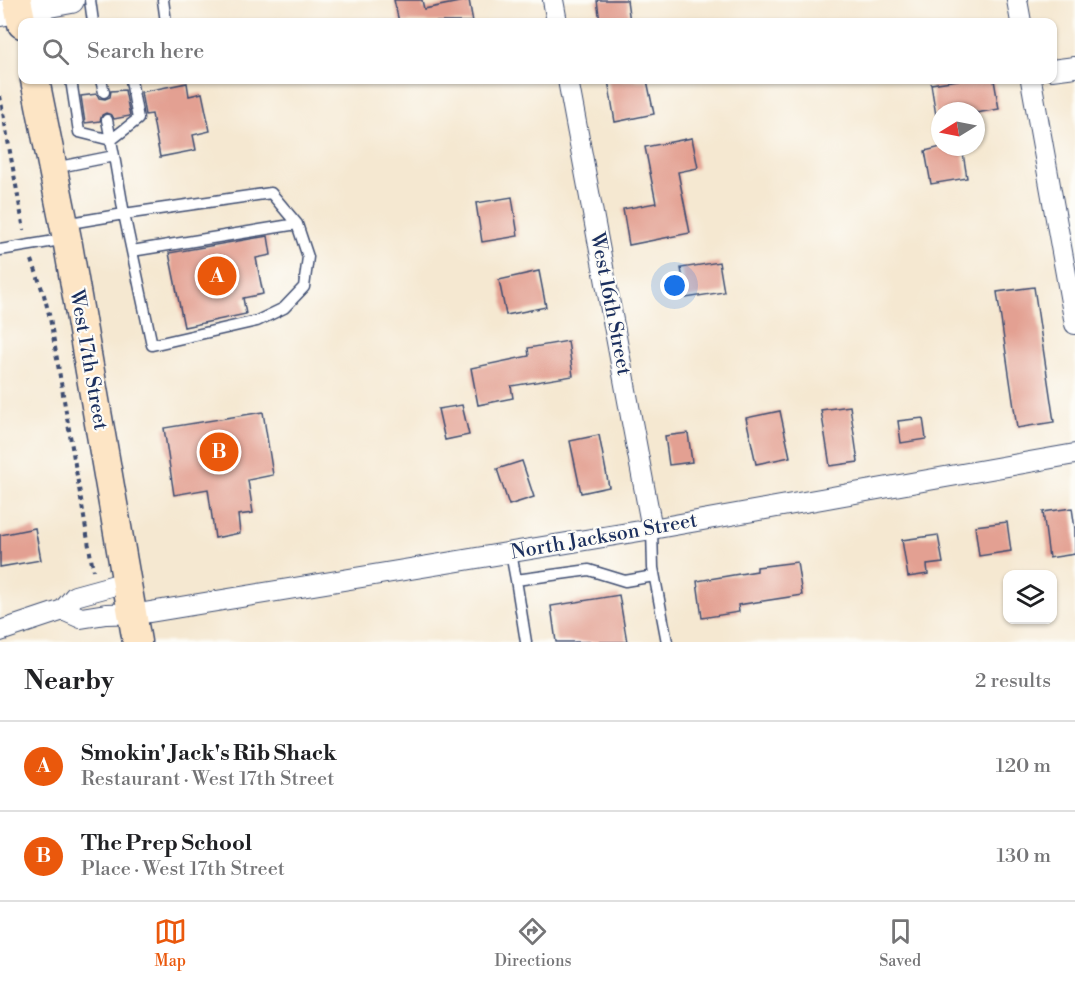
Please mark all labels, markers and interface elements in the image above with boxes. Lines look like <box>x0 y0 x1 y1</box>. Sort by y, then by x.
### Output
search box <box>18 18 1057 84</box>
icon: search <box>39 35 72 68</box>
text: Search here <box>87 38 204 65</box>
north arrow <box>931 102 985 156</box>
street label: West 16th Street <box>584 230 636 377</box>
pin: A <box>198 254 236 298</box>
your location <box>660 271 689 300</box>
street label: West 17th Street <box>63 287 113 432</box>
pin: B <box>200 430 238 474</box>
street label: North Jackson Street <box>509 508 699 566</box>
map controls <box>1003 570 1057 624</box>
button: layers <box>1003 570 1057 624</box>
text: Nearby <box>24 665 114 697</box>
text: 2 results <box>975 669 1051 694</box>
text: Smokin' Jack's Rib Shack <box>81 740 337 767</box>
text: A <box>36 754 51 779</box>
text: 120 m <box>996 754 1051 779</box>
text: Restaurant · West 17th Street <box>81 767 334 792</box>
text: The Prep School <box>81 830 252 857</box>
text: B <box>36 844 51 869</box>
text: 130 m <box>996 844 1051 869</box>
text: Place · West 17th Street <box>81 857 285 882</box>
tab: Map <box>154 915 187 971</box>
tab: Directions <box>494 915 572 971</box>
tab: Saved <box>879 915 921 971</box>

